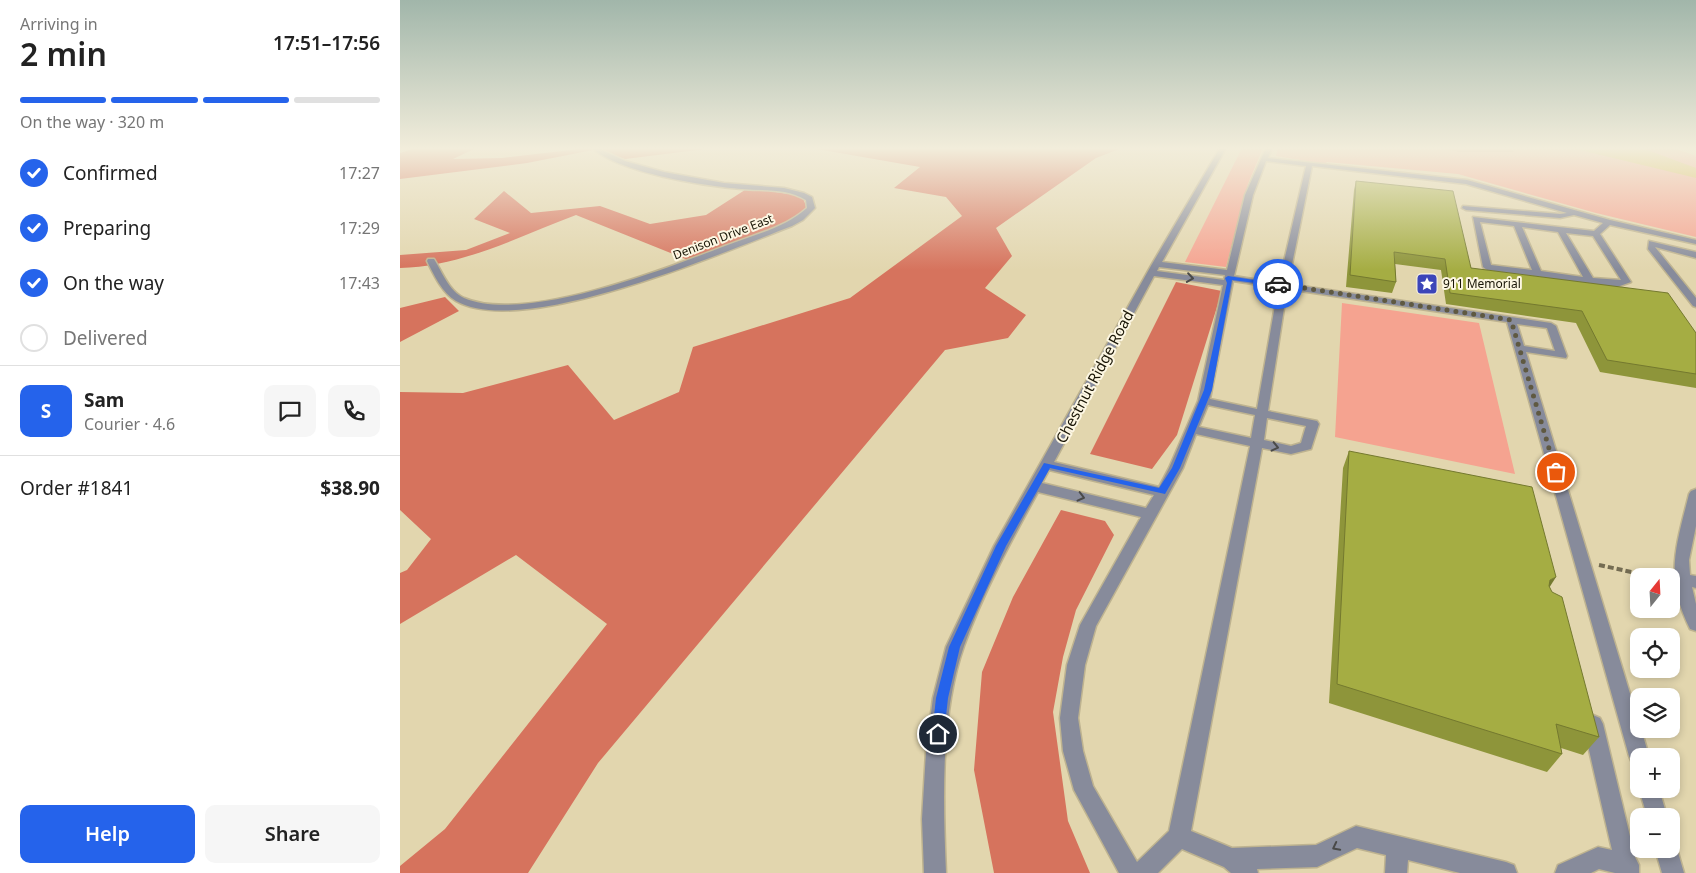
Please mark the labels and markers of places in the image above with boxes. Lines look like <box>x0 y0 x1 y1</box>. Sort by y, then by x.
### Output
place icon: 911 Memorial <box>1415 272 1439 296</box>
place label: 911 Memorial <box>1443 275 1521 292</box>
pin <box>1535 451 1577 493</box>
pin <box>917 713 959 755</box>

